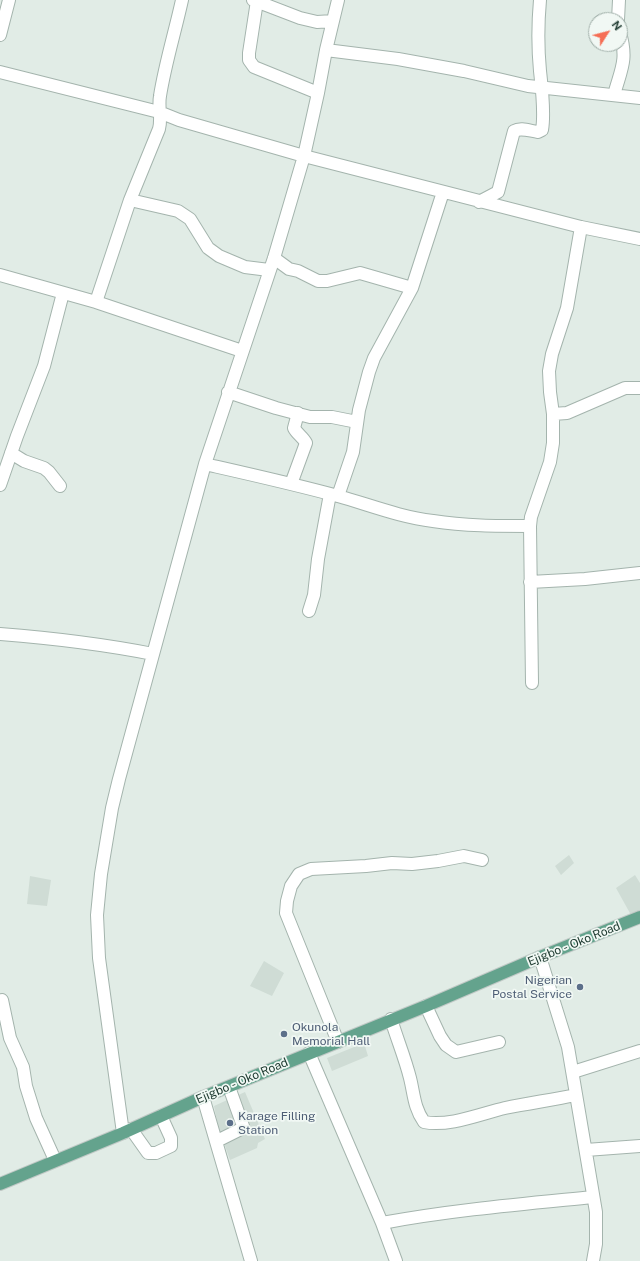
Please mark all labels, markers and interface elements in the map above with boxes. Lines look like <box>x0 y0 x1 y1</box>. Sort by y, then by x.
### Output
north arrow <box>588 12 628 52</box>
text: N <box>610 19 624 33</box>
street label: Ejigbo - Oko Road <box>526 919 622 969</box>
place label: Nigerian Postal Service <box>492 973 572 1001</box>
marker: Nigerian Postal Service <box>575 982 585 992</box>
place label: Okunola Memorial Hall <box>292 1020 370 1048</box>
marker: Okunola Memorial Hall <box>279 1029 289 1039</box>
street label: Ejigbo - Oko Road <box>194 1055 290 1107</box>
place label: Karage Filling Station <box>238 1109 315 1137</box>
marker: Karage Filling Station <box>225 1118 235 1128</box>

